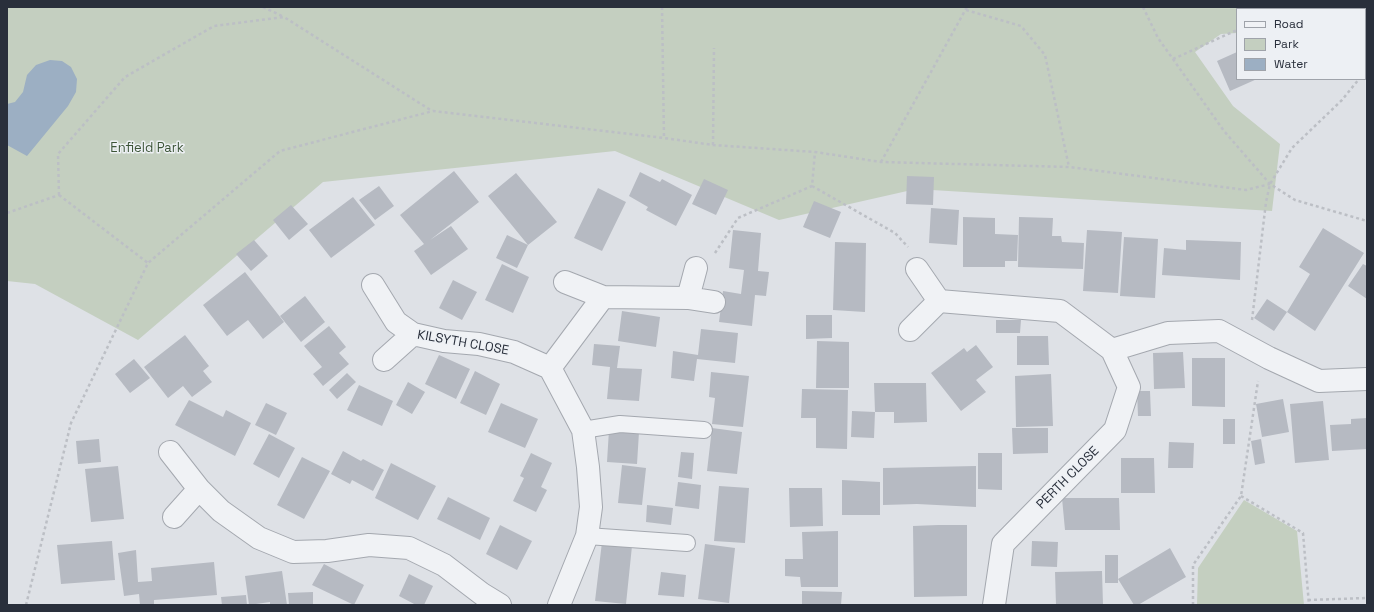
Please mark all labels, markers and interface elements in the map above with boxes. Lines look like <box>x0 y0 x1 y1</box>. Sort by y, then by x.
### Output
legend <box>1236 8 1366 80</box>
text: Road <box>1274 16 1303 32</box>
text: Park <box>1274 36 1299 52</box>
text: Water <box>1274 56 1308 72</box>
park label: Enfield Park <box>110 140 184 156</box>
street label: KILSYTH CLOSE <box>416 327 510 359</box>
street label: PERTH CLOSE <box>1034 444 1102 512</box>

